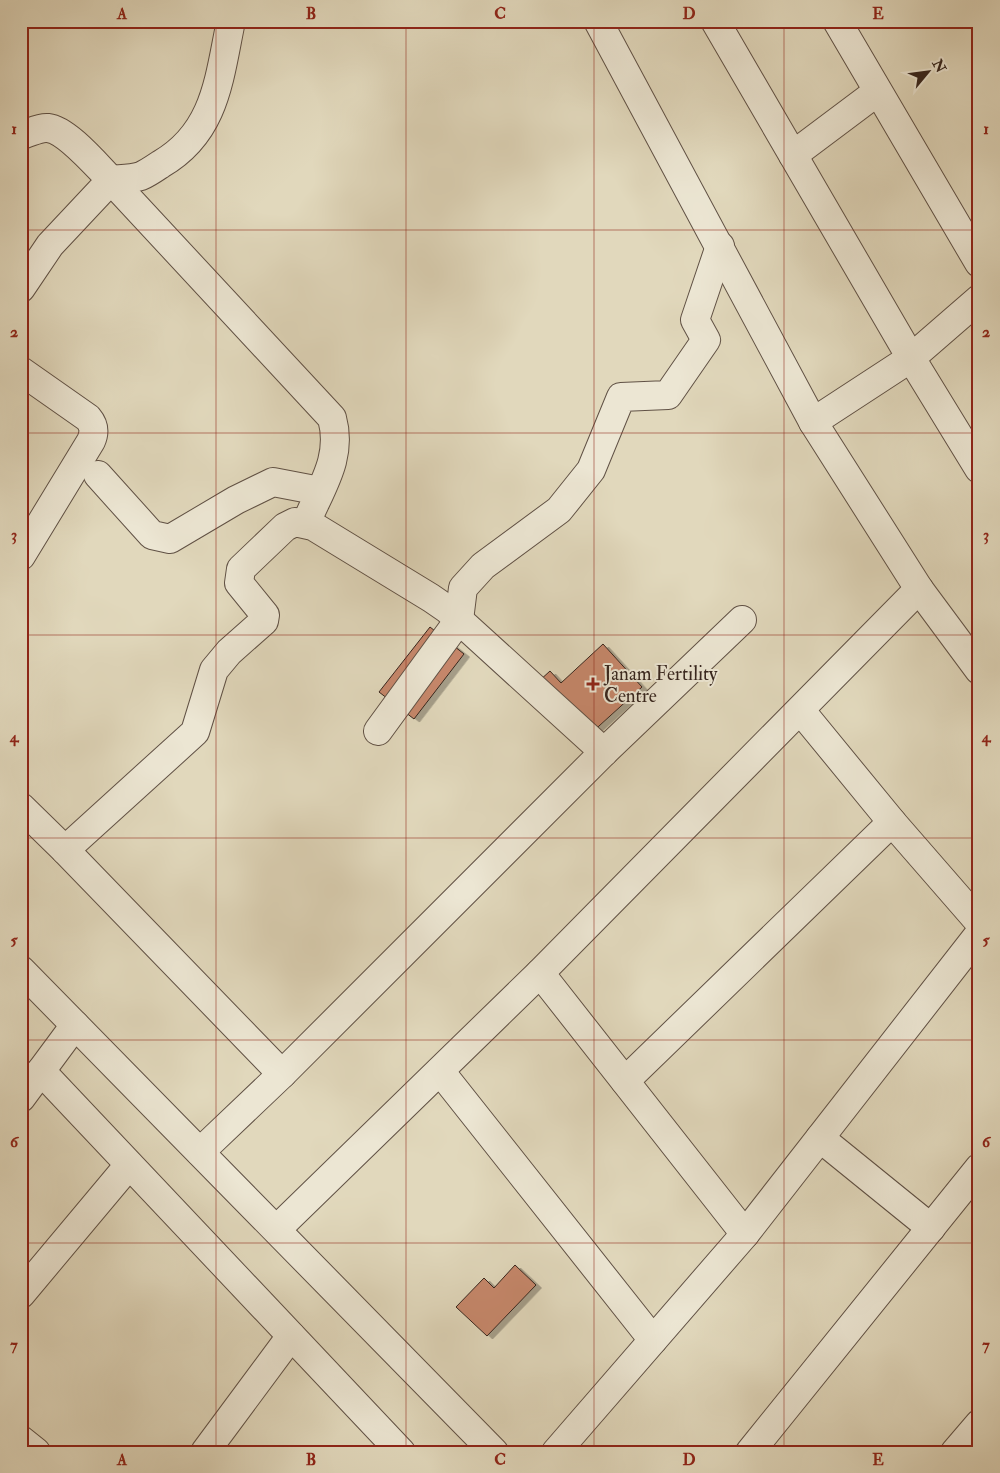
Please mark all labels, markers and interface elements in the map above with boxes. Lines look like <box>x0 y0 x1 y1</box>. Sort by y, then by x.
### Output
text: A <box>116 4 128 24</box>
text: B <box>306 4 316 24</box>
text: C <box>494 4 506 24</box>
text: D <box>682 4 696 24</box>
text: E <box>872 4 884 24</box>
north arrow <box>902 48 952 98</box>
text: N <box>928 55 950 76</box>
text: 1 <box>11 119 17 139</box>
text: 1 <box>983 119 989 139</box>
text: 2 <box>10 322 18 342</box>
text: 2 <box>982 322 990 342</box>
text: 3 <box>11 525 17 545</box>
text: 3 <box>983 525 989 545</box>
place label: Janam Fertility Centre <box>603 662 718 708</box>
marker: Janam Fertility Centre <box>586 677 600 691</box>
text: 4 <box>9 727 20 747</box>
text: 4 <box>981 727 992 747</box>
text: 5 <box>10 930 18 950</box>
text: 5 <box>982 930 990 950</box>
text: 6 <box>10 1132 20 1152</box>
text: 6 <box>982 1132 992 1152</box>
text: 7 <box>10 1335 18 1355</box>
text: 7 <box>982 1335 990 1355</box>
text: A <box>116 1450 128 1470</box>
text: B <box>306 1450 316 1470</box>
text: C <box>494 1450 506 1470</box>
text: D <box>682 1450 696 1470</box>
text: E <box>872 1450 884 1470</box>

